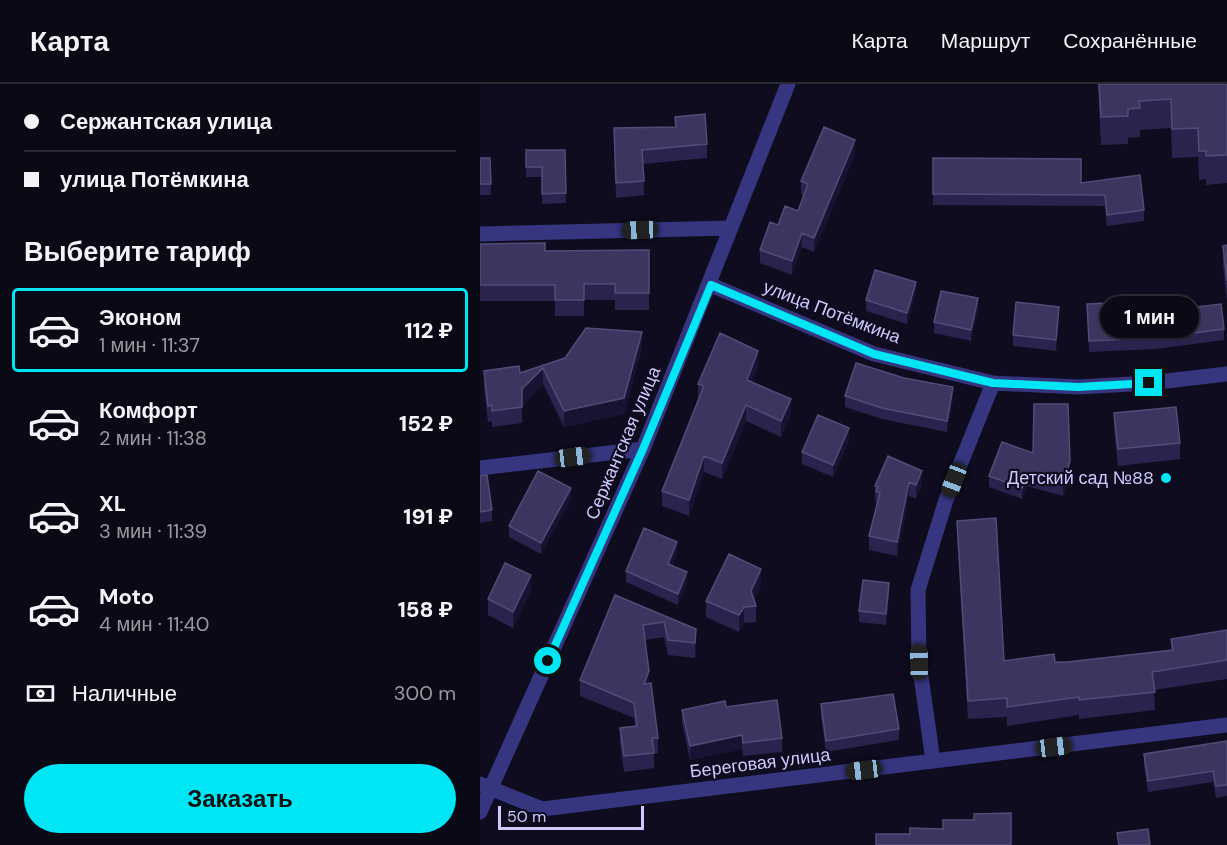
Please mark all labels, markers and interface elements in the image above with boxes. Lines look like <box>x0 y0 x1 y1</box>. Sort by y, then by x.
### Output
text: Карта <box>30 23 109 60</box>
text: Карта <box>852 27 908 55</box>
text: Маршрут <box>941 27 1030 55</box>
text: Сохранённые <box>1063 27 1197 55</box>
text: Сержантская улица <box>60 107 272 136</box>
text: улица Потёмкина <box>60 165 249 194</box>
car <box>622 220 658 240</box>
text: Выберите тариф <box>24 234 251 269</box>
street label: улица Потёмкина <box>760 275 905 350</box>
callout: 1 мин <box>1100 296 1198 338</box>
icon: car <box>27 303 81 357</box>
text: Эконом <box>99 303 182 332</box>
text: 1 мин <box>1124 304 1175 330</box>
text: 112 ₽ <box>404 316 453 345</box>
text: 1 мин · 11:37 <box>99 332 200 358</box>
street label: Сержантская улица <box>580 362 667 523</box>
route end <box>1135 369 1162 396</box>
icon: car <box>27 396 81 450</box>
text: Комфорт <box>99 396 198 425</box>
text: 152 ₽ <box>399 409 453 438</box>
text: 2 мин · 11:38 <box>99 425 207 451</box>
car <box>554 446 592 468</box>
car <box>939 460 969 500</box>
place label: Детский сад №88 <box>1007 466 1154 490</box>
marker: Детский сад №88 <box>1159 471 1173 485</box>
icon: car <box>27 489 81 543</box>
text: XL <box>99 489 126 518</box>
text: 191 ₽ <box>403 502 453 531</box>
text: 3 мин · 11:39 <box>99 518 207 544</box>
icon: car <box>27 582 81 636</box>
text: Moto <box>99 582 154 611</box>
text: 158 ₽ <box>398 595 453 624</box>
text: 4 мин · 11:40 <box>99 611 209 637</box>
car <box>910 644 928 680</box>
route start <box>534 647 561 674</box>
icon: cash <box>24 677 57 710</box>
text: Наличные <box>72 679 177 708</box>
text: 300 m <box>394 680 456 706</box>
car <box>1035 736 1073 758</box>
street label: Береговая улица <box>688 742 833 784</box>
car <box>845 759 883 781</box>
button: Заказать <box>24 764 456 833</box>
scale bar <box>498 803 644 830</box>
text: 50 m <box>507 806 546 827</box>

